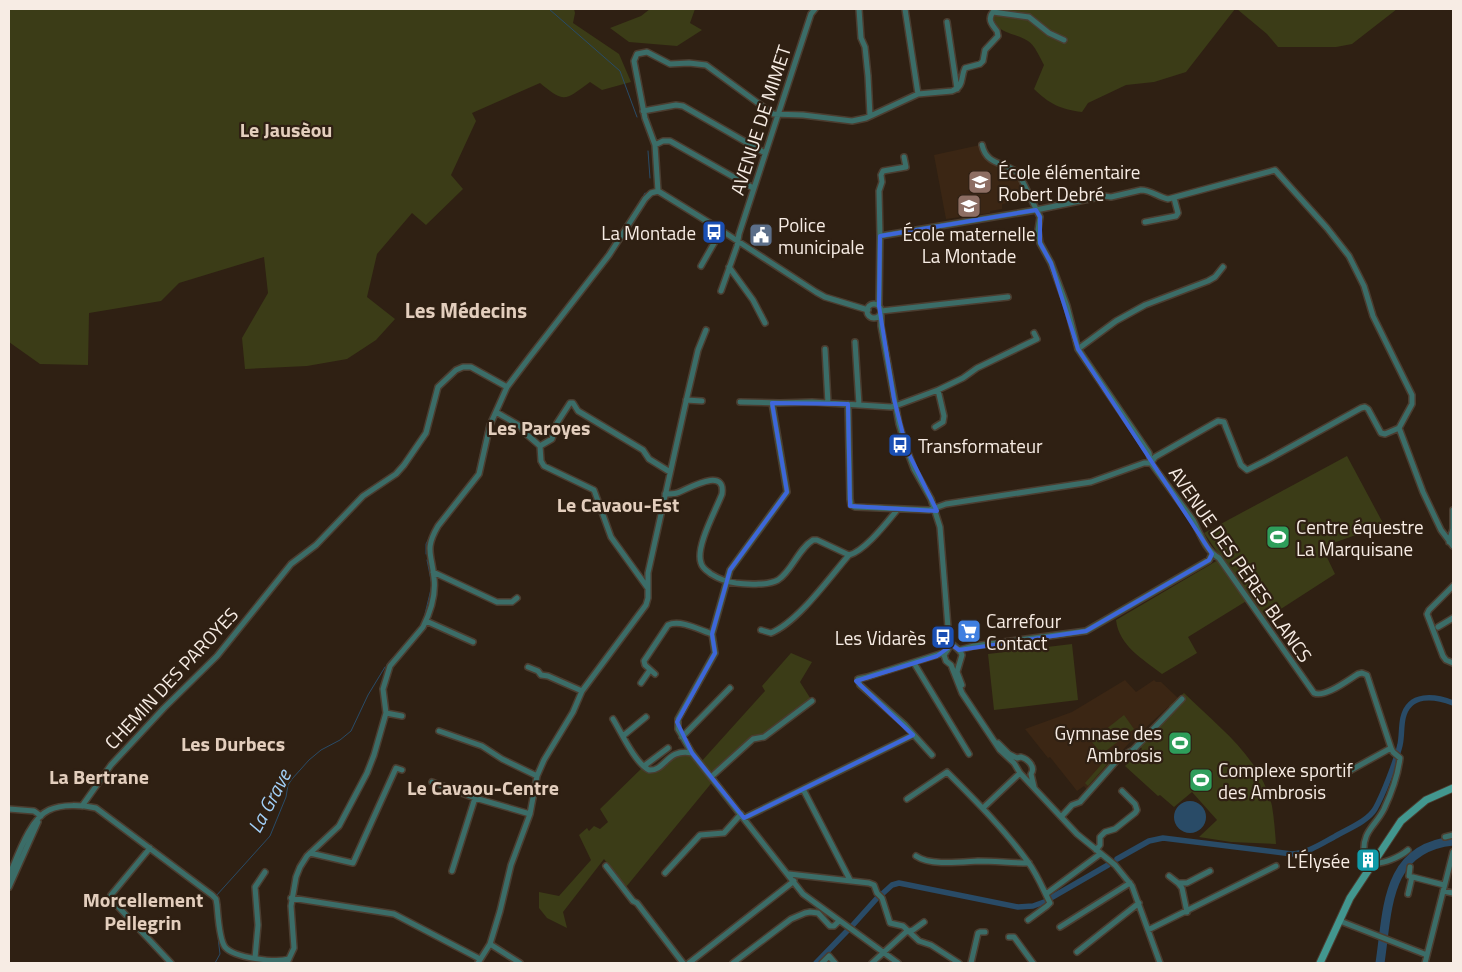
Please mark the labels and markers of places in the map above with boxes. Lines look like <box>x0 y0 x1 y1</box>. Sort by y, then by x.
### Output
place label: École élémentaire Robert Debré <box>998 157 1140 208</box>
school or university icon: École élémentaire Robert Debré <box>967 169 993 195</box>
school or university icon: École maternelle La Montade <box>956 193 982 219</box>
place label: Police municipale <box>778 210 864 261</box>
place label: La Montade <box>601 218 696 247</box>
bus stop icon: La Montade <box>701 219 727 245</box>
place label: École maternelle La Montade <box>902 219 1036 270</box>
public building icon: Police municipale <box>748 222 774 248</box>
place label: Transformateur <box>918 431 1043 460</box>
bus stop icon: Transformateur <box>887 432 913 458</box>
place label: Centre équestre La Marquisane <box>1296 512 1423 563</box>
sports icon: Centre équestre La Marquisane <box>1265 524 1291 550</box>
place label: Carrefour Contact <box>986 606 1062 657</box>
supermarket icon: Carrefour Contact <box>956 618 982 644</box>
place label: Les Vidarès <box>835 623 926 652</box>
bus stop icon: Les Vidarès <box>930 624 956 650</box>
place label: Gymnase des Ambrosis <box>1055 718 1162 769</box>
sports icon: Gymnase des Ambrosis <box>1167 730 1193 756</box>
place label: Complexe sportif des Ambrosis <box>1218 755 1353 806</box>
sports icon: Complexe sportif des Ambrosis <box>1188 767 1214 793</box>
place label: L'Élysée <box>1287 846 1350 875</box>
building icon: L'Élysée <box>1355 847 1381 873</box>

